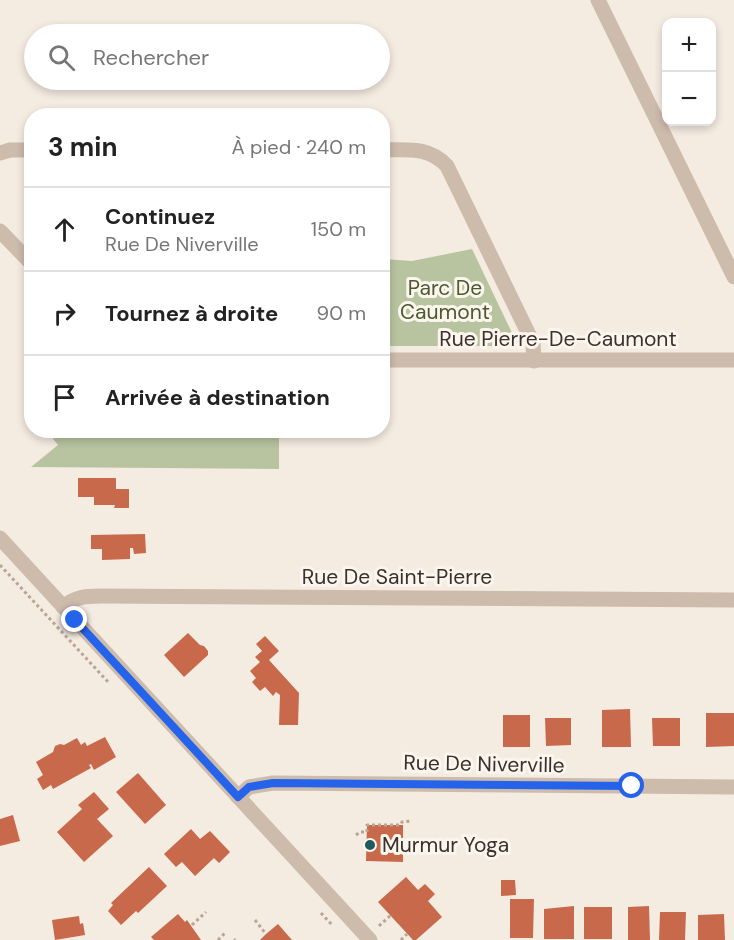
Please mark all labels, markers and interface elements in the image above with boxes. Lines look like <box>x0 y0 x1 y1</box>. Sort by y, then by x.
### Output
map controls <box>662 18 716 126</box>
button: + <box>662 18 716 72</box>
search box <box>24 24 390 90</box>
icon: search <box>45 41 78 74</box>
text: Rechercher <box>93 43 209 72</box>
button: − <box>662 72 716 126</box>
text: 3 min <box>48 130 117 164</box>
text: À pied · 240 m <box>231 134 366 160</box>
text: Continuez <box>105 202 215 231</box>
icon: ahead <box>48 213 81 246</box>
text: 150 m <box>311 216 366 242</box>
text: Rue De Niverville <box>105 231 259 257</box>
park label: Parc De Caumont <box>400 274 490 326</box>
icon: right <box>48 297 81 330</box>
text: Tournez à droite <box>105 299 278 328</box>
text: 90 m <box>317 300 366 326</box>
street label: Rue Pierre-De-Caumont <box>439 325 677 353</box>
icon: arrive <box>48 381 81 414</box>
text: Arrivée à destination <box>105 383 330 412</box>
street label: Rue De Saint-Pierre <box>302 563 492 591</box>
route end <box>61 606 87 632</box>
street label: Rue De Niverville <box>403 749 565 779</box>
route start <box>618 772 644 798</box>
place label: Murmur Yoga <box>382 831 509 859</box>
marker: Murmur Yoga <box>363 838 377 852</box>

